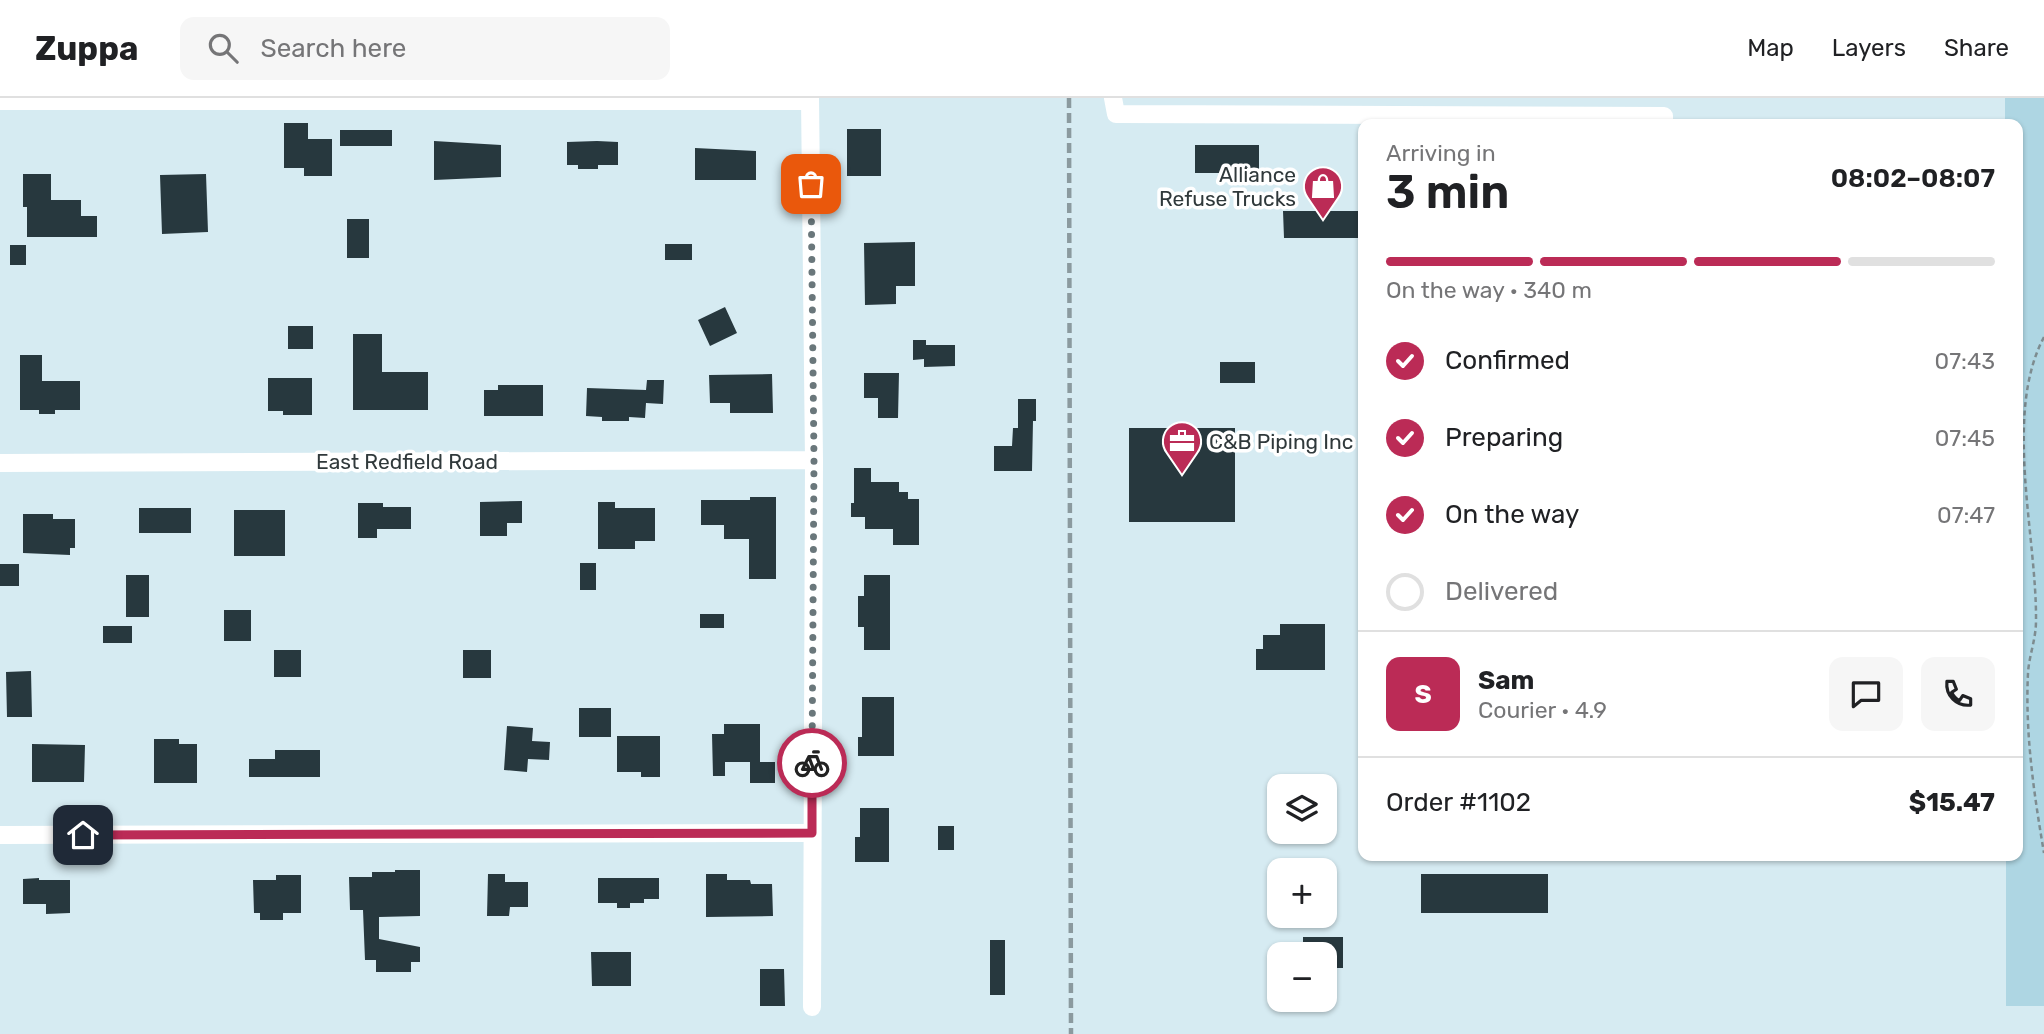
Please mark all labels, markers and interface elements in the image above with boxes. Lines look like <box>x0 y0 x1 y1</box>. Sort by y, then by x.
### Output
search box <box>180 17 670 80</box>
text: Zuppa <box>35 29 138 68</box>
icon: search <box>204 29 242 67</box>
text: Search here <box>260 33 406 64</box>
text: Map <box>1747 34 1794 62</box>
text: Layers <box>1832 34 1906 62</box>
text: Share <box>1944 34 2009 62</box>
text: Arriving in <box>1386 139 1496 167</box>
pin <box>781 154 841 214</box>
place label: Alliance Refuse Trucks <box>1159 162 1296 211</box>
text: 08:02–08:07 <box>1831 163 1995 194</box>
icon: bag <box>792 165 830 203</box>
shop icon: Alliance Refuse Trucks <box>1302 165 1344 220</box>
text: 3 min <box>1386 165 1509 220</box>
text: On the way · 340 m <box>1386 276 1592 304</box>
icon: check <box>1386 342 1424 380</box>
text: Confirmed <box>1445 345 1570 376</box>
text: 07:43 <box>1935 347 1995 375</box>
icon: check <box>1386 419 1424 457</box>
office icon: C&B Piping Inc <box>1161 420 1203 475</box>
text: Preparing <box>1445 422 1563 453</box>
text: 07:45 <box>1935 424 1995 452</box>
place label: C&B Piping Inc <box>1209 429 1353 454</box>
street label: East Redfield Road <box>316 449 498 474</box>
icon: check <box>1386 496 1424 534</box>
text: On the way <box>1445 499 1579 530</box>
text: 07:47 <box>1937 501 1995 529</box>
text: Delivered <box>1445 576 1558 607</box>
button: chat <box>1829 657 1903 731</box>
button: phone <box>1921 657 1995 731</box>
text: Sam <box>1478 665 1534 696</box>
text: S <box>1414 679 1432 710</box>
text: Courier · 4.9 <box>1478 696 1607 724</box>
courier <box>777 728 847 798</box>
icon: bike <box>793 744 831 782</box>
map controls <box>1267 774 1337 1012</box>
button: layers <box>1267 774 1337 844</box>
text: Order #1102 <box>1386 787 1531 818</box>
text: $15.47 <box>1909 787 1995 818</box>
pin <box>53 805 113 865</box>
icon: home <box>64 816 102 854</box>
button: + <box>1267 858 1337 928</box>
button: − <box>1267 942 1337 1012</box>

